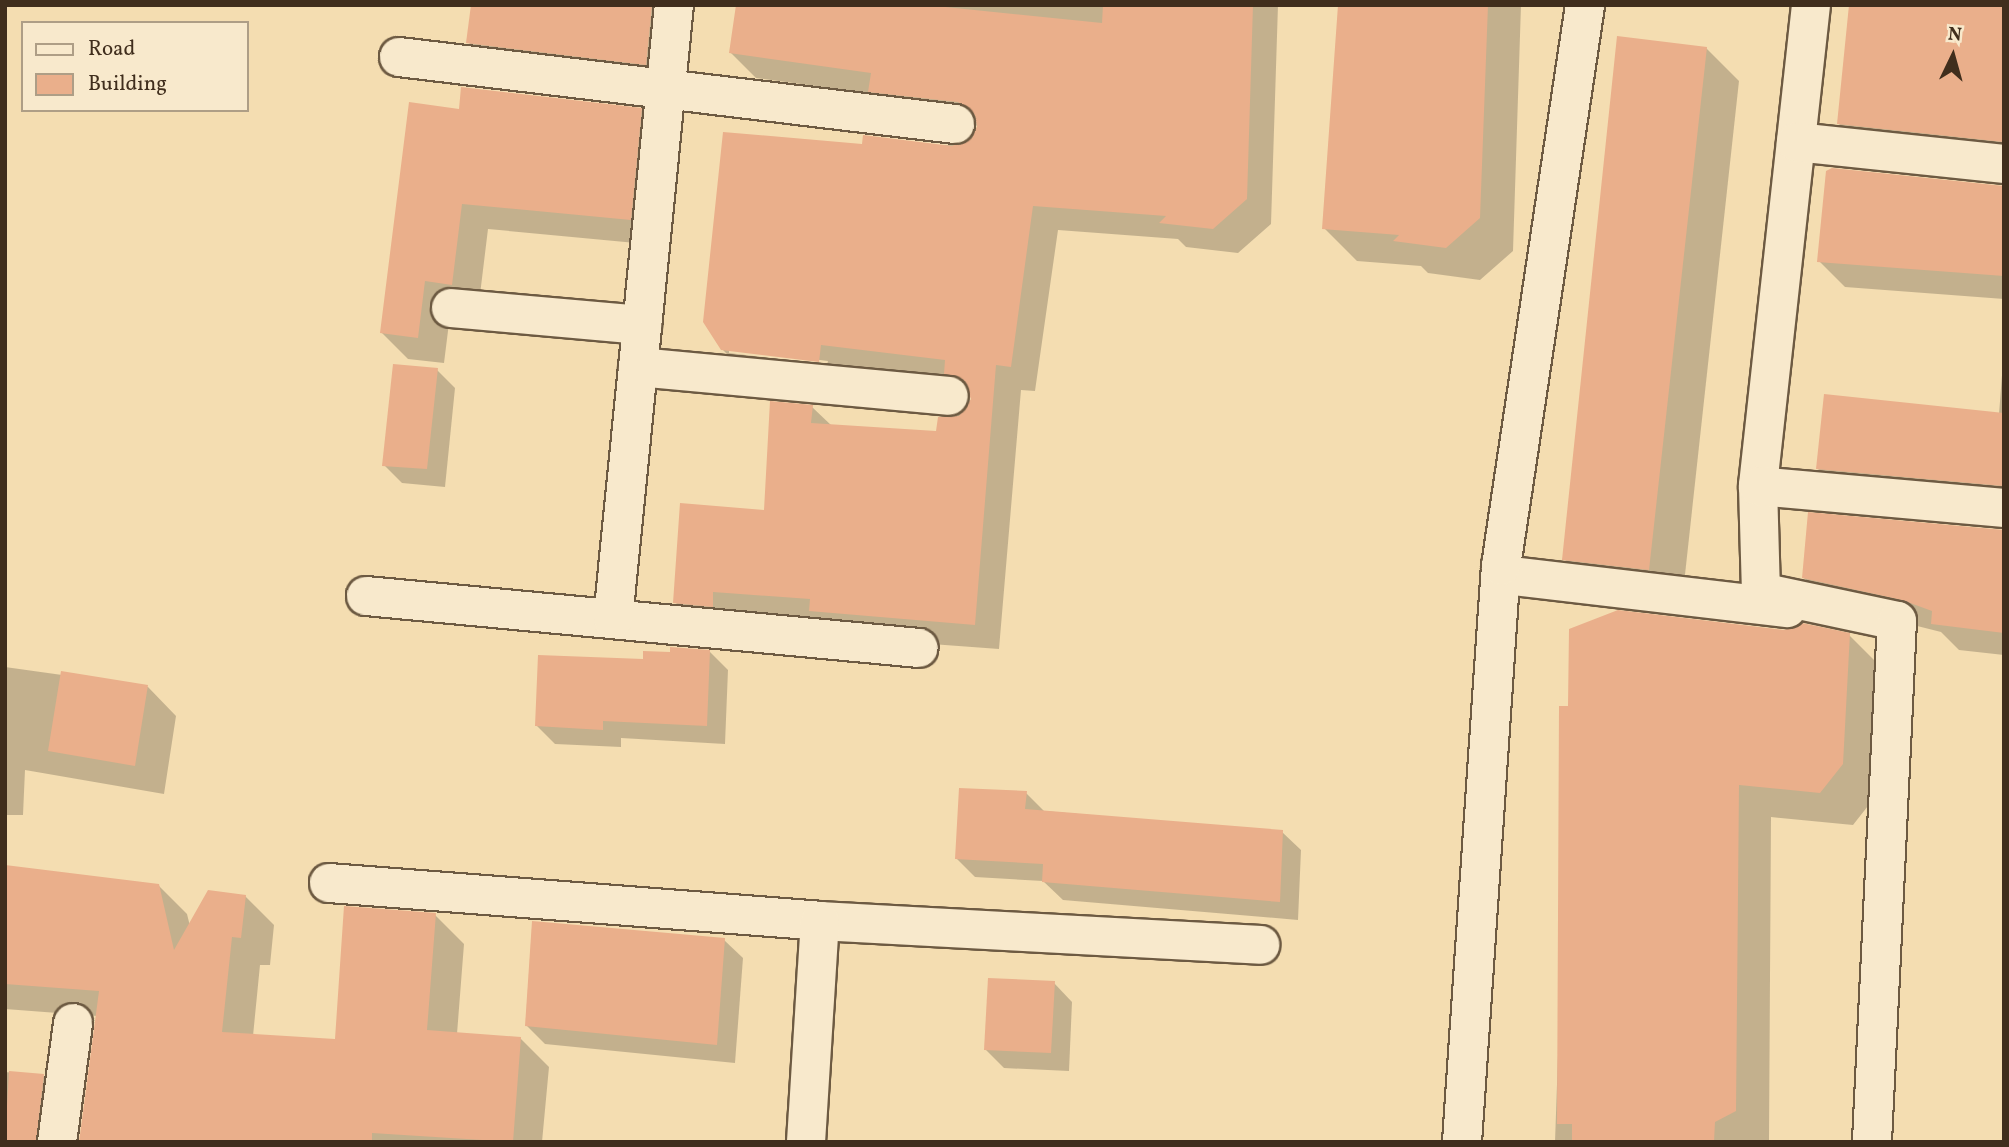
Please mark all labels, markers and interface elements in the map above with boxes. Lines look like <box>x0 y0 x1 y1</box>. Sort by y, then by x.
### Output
legend <box>21 21 248 112</box>
north arrow <box>1918 21 1988 91</box>
text: N <box>1947 22 1963 49</box>
text: Road <box>88 35 135 64</box>
text: Building <box>88 70 167 99</box>

